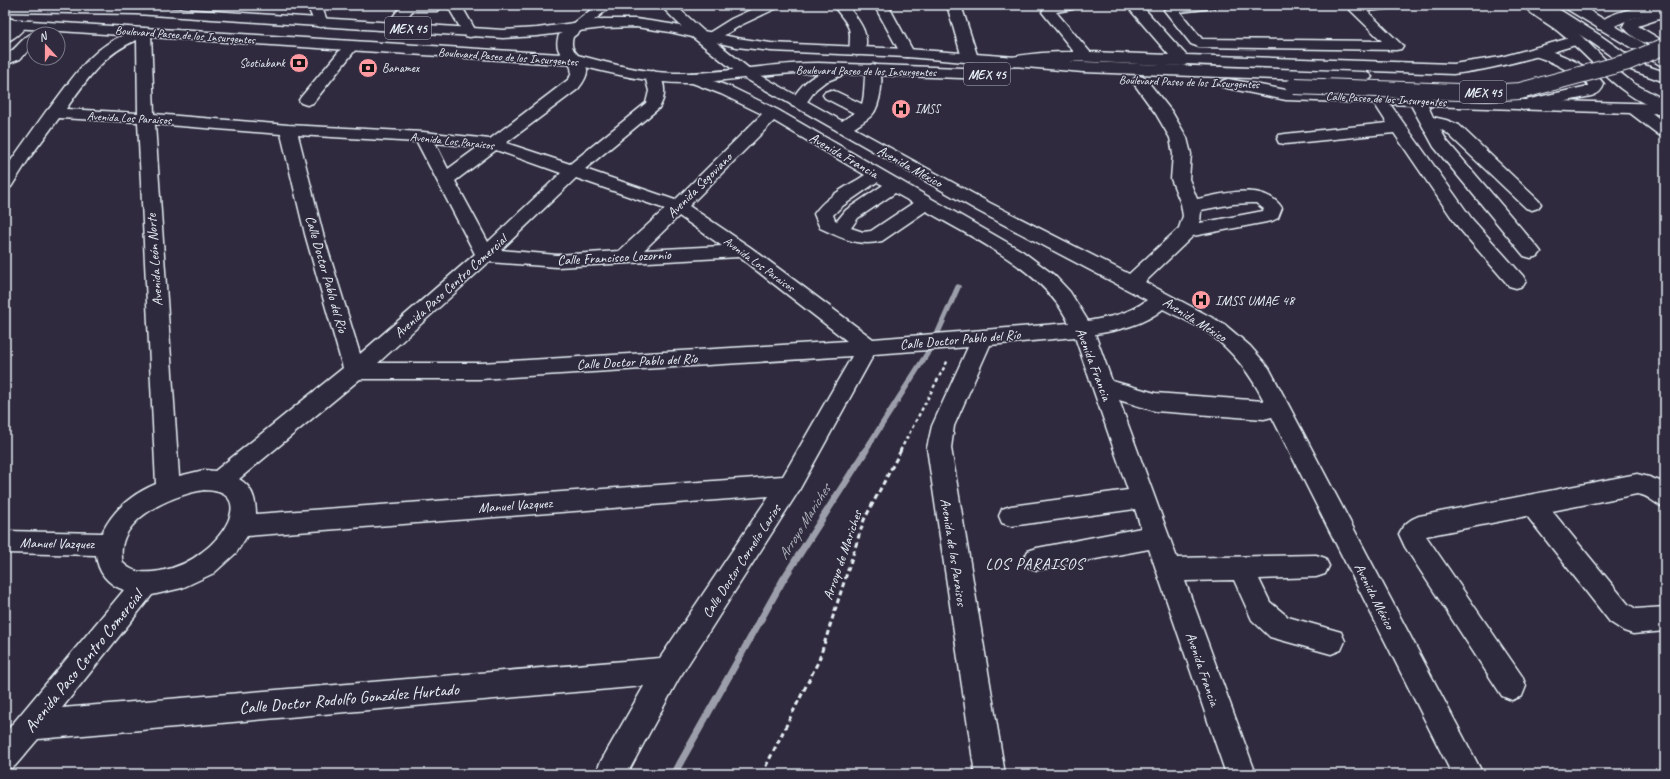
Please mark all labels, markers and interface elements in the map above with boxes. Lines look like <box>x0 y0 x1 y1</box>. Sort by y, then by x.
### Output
road number: MEX 45 <box>385 17 431 39</box>
street label: Boulevard Paseo de los Insurgentes <box>114 22 256 48</box>
north arrow <box>26 26 66 66</box>
text: N <box>37 28 50 44</box>
street label: Boulevard Paseo de los Insurgentes <box>437 44 579 70</box>
bank icon: Scotiabank <box>288 52 310 74</box>
place label: Scotiabank <box>240 55 287 71</box>
bank icon: Banamex <box>357 57 379 79</box>
place label: Banamex <box>382 60 420 76</box>
street label: Boulevard Paseo de los Insurgentes <box>796 62 937 80</box>
road number: MEX 45 <box>964 63 1010 85</box>
street label: Boulevard Paseo de los Insurgentes <box>1119 72 1260 92</box>
road number: MEX 45 <box>1460 81 1506 103</box>
street label: Calle Paseo de los Insurgentes <box>1326 88 1448 110</box>
hospital icon: IMSS <box>890 98 912 120</box>
place label: IMSS <box>915 101 942 117</box>
street label: Avenida Los Paraisos <box>87 108 173 128</box>
street label: Avenida Los Paraisos <box>409 129 497 154</box>
street label: Avenida Francia <box>806 129 882 183</box>
street label: Avenida México <box>874 142 947 192</box>
street label: Avenida Segoviano <box>663 148 737 222</box>
street label: Avenida León Norte <box>143 212 166 307</box>
street label: Calle Doctor Pablo del Río <box>302 214 352 336</box>
street label: Avenida Paso Centro Comercial <box>390 230 512 341</box>
street label: Avenida Los Paraisos <box>720 233 799 296</box>
street label: Calle Francisco Lozornio <box>557 246 672 269</box>
hospital icon: IMSS UMAE 48 <box>1190 289 1212 311</box>
place label: IMSS UMAE 48 <box>1215 292 1296 309</box>
street label: Avenida México <box>1160 293 1231 347</box>
street label: Avenida Francia <box>1072 325 1116 404</box>
street label: Calle Doctor Pablo del Río <box>899 326 1022 353</box>
street label: Calle Doctor Pablo del Río <box>576 350 699 373</box>
water label: Arroyo Mariches <box>774 479 836 563</box>
street label: Manuel Vazquez <box>477 494 554 517</box>
street label: Avenida de los Paraisos <box>937 497 971 608</box>
street label: Calle Doctor Cornelio Larios <box>698 500 785 621</box>
street label: Arroyo de Mariches <box>819 507 866 602</box>
street label: Manuel Vazquez <box>20 534 96 553</box>
district label: LOS PARAISOS <box>985 554 1087 574</box>
street label: Avenida México <box>1351 560 1399 634</box>
street label: Avenida Paso Centro Comercial <box>20 584 149 737</box>
street label: Avenida Francia <box>1182 630 1223 709</box>
street label: Calle Doctor Rodolfo González Hurtado <box>238 678 461 719</box>

